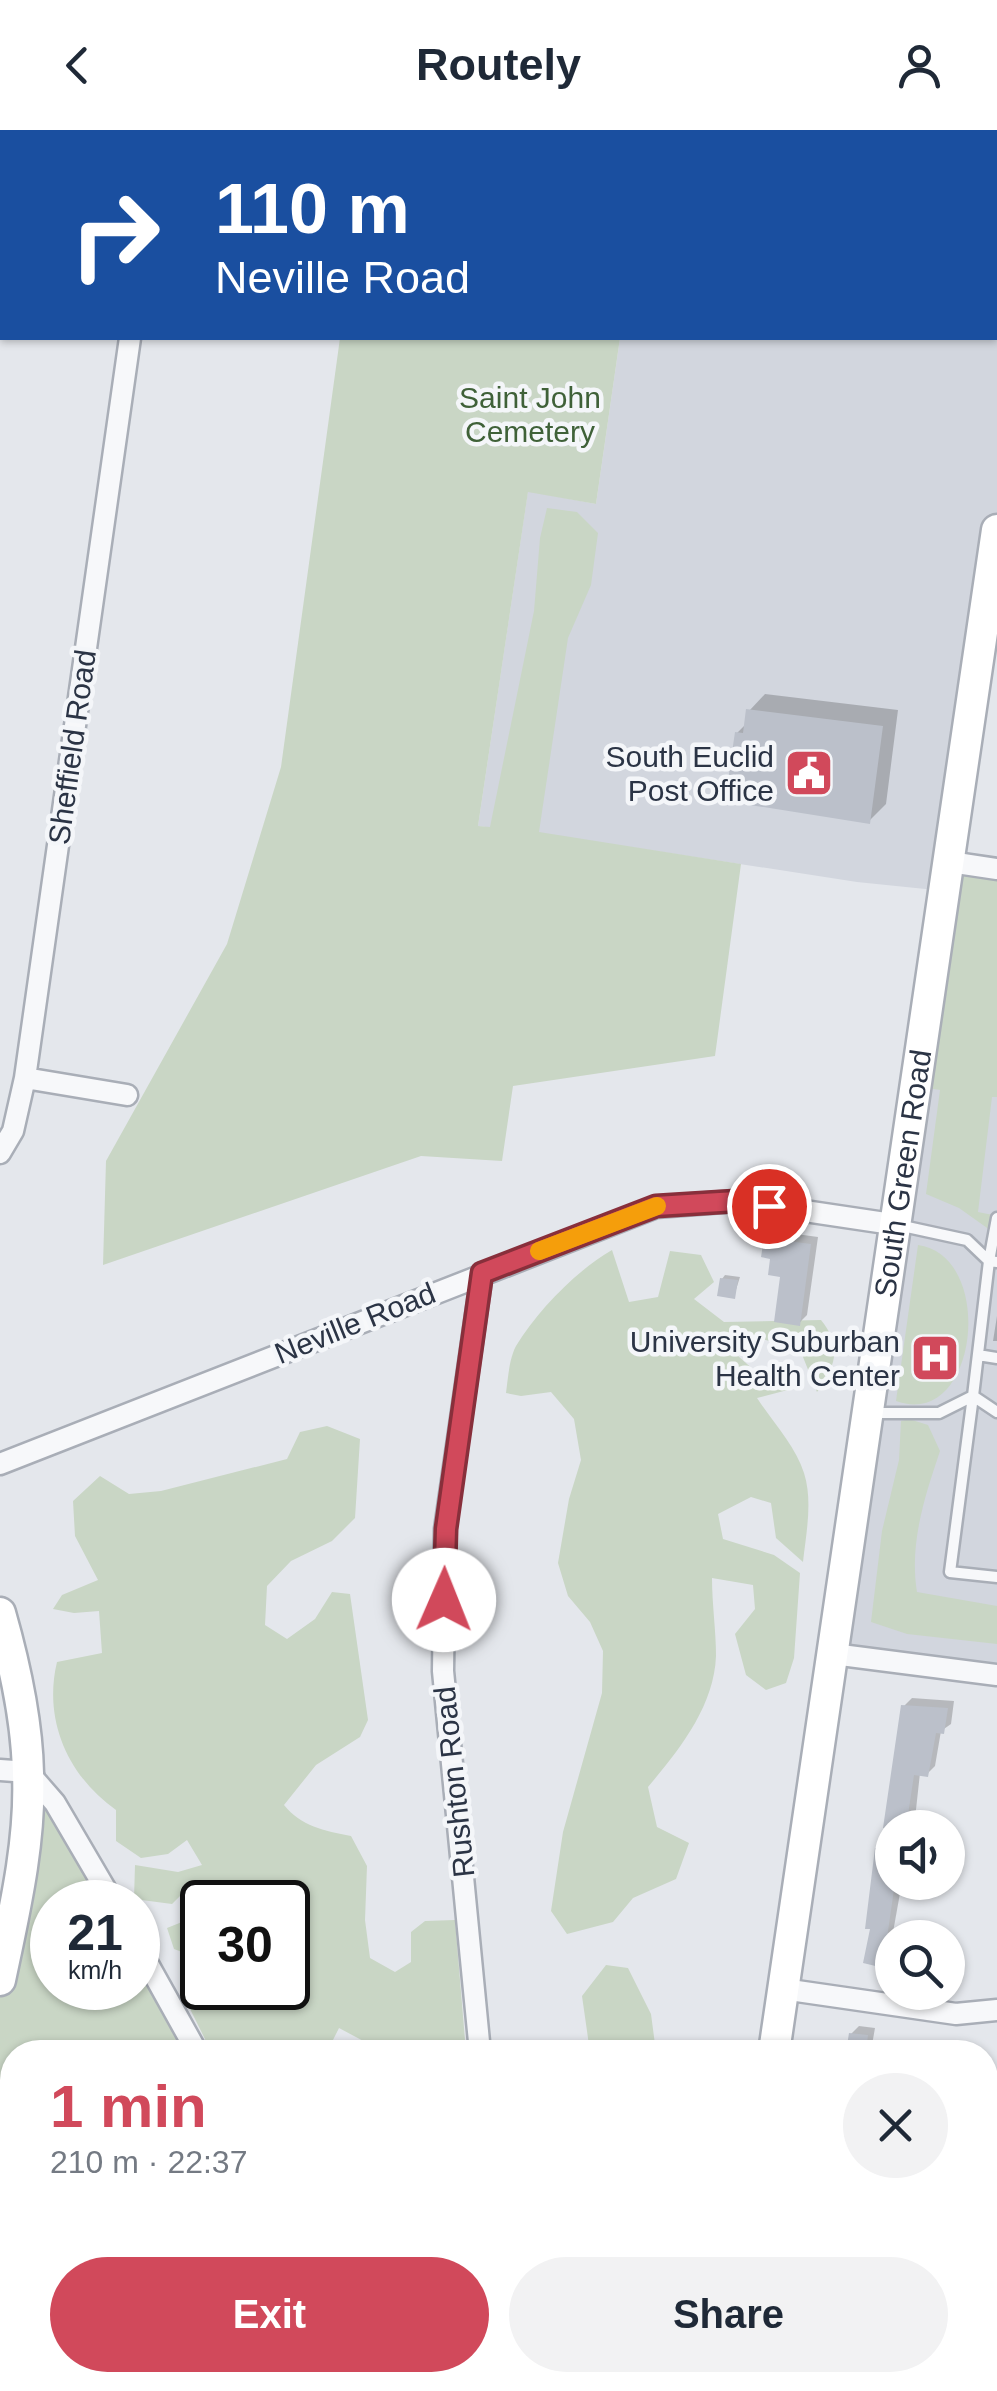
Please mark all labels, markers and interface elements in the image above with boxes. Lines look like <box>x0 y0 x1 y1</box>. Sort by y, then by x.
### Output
icon: back <box>50 38 105 93</box>
icon: person <box>892 38 947 93</box>
text: Routely <box>416 39 581 90</box>
icon: right <box>50 170 180 300</box>
text: 110 m <box>215 170 410 248</box>
text: Neville Road <box>215 252 470 303</box>
park label: Saint John Cemetery <box>459 381 601 448</box>
street label: Sheffield Road <box>42 648 102 846</box>
place label: South Euclid Post Office <box>606 740 774 807</box>
public building icon: South Euclid Post Office <box>783 747 835 799</box>
street label: South Green Road <box>868 1047 937 1300</box>
pin <box>727 1164 812 1249</box>
icon: arrive <box>742 1179 797 1234</box>
street label: Neville Road <box>270 1276 440 1370</box>
place label: University Suburban Health Center <box>630 1325 900 1392</box>
hospital icon: University Suburban Health Center <box>909 1332 961 1384</box>
position arrow <box>392 1548 496 1652</box>
street label: Rushton Road <box>428 1685 480 1879</box>
map controls <box>875 1810 965 2010</box>
button: sound <box>875 1810 965 1900</box>
speed limit sign: 30 <box>180 1880 310 2010</box>
text: 21 <box>67 1905 123 1961</box>
button: search <box>875 1920 965 2010</box>
text: km/h <box>68 1956 122 1984</box>
text: 1 min <box>50 2073 207 2140</box>
button: close <box>843 2073 948 2178</box>
text: 210 m · 22:37 <box>50 2144 247 2180</box>
button: Exit <box>50 2257 489 2372</box>
button: Share <box>509 2257 948 2372</box>

